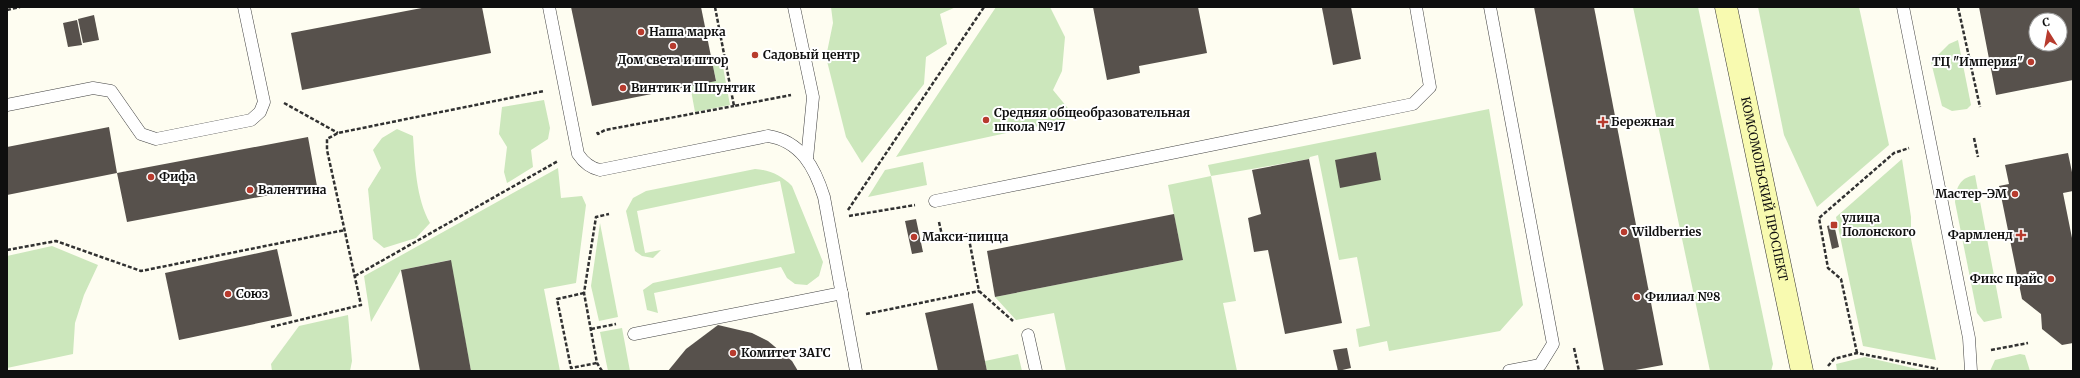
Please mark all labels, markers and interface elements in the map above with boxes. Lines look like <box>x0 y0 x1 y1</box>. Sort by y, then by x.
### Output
north arrow <box>2028 12 2068 52</box>
text: С <box>2041 15 2051 30</box>
place label: Наша марка <box>649 24 726 39</box>
marker: Наша марка <box>636 27 646 37</box>
marker: Дом света и штор <box>668 41 678 51</box>
place label: Садовый центр <box>763 47 860 62</box>
marker: Садовый центр <box>750 50 760 60</box>
place label: Дом света и штор <box>617 52 729 67</box>
place label: ТЦ "Империя" <box>1932 54 2023 69</box>
marker: ТЦ "Империя" <box>2026 57 2036 67</box>
place label: Винтик и Шпунтик <box>631 80 755 95</box>
marker: Винтик и Шпунтик <box>618 83 628 93</box>
street label: КОМСОМОЛЬСКИЙ ПРОСПЕКТ <box>1738 95 1791 283</box>
place label: Средняя общеобразовательная школа №17 <box>994 105 1190 134</box>
place label: Бережная <box>1611 114 1674 129</box>
marker: Средняя общеобразовательная школа №17 <box>981 115 991 125</box>
marker: Бережная <box>1598 117 1608 127</box>
place label: Фифа <box>159 169 196 184</box>
marker: Фифа <box>146 172 156 182</box>
place label: Валентина <box>258 182 327 197</box>
marker: Валентина <box>245 185 255 195</box>
place label: Мастер-ЭМ <box>1935 186 2008 201</box>
marker: Мастер-ЭМ <box>2010 189 2020 199</box>
place label: улица Полонского <box>1842 210 1916 239</box>
marker: улица Полонского <box>1829 220 1839 230</box>
place label: Wildberries <box>1631 224 1702 239</box>
marker: Wildberries <box>1619 227 1629 237</box>
place label: Фармленд <box>1948 227 2013 242</box>
place label: Макси-пицца <box>922 229 1009 244</box>
marker: Фармленд <box>2016 230 2026 240</box>
marker: Макси-пицца <box>909 232 919 242</box>
place label: Фикс прайс <box>1970 271 2043 286</box>
marker: Фикс прайс <box>2046 274 2056 284</box>
place label: Союз <box>236 286 268 301</box>
marker: Союз <box>223 289 233 299</box>
place label: Филиал №8 <box>1645 289 1721 304</box>
marker: Филиал №8 <box>1632 292 1642 302</box>
place label: Комитет ЗАГС <box>741 345 831 360</box>
marker: Комитет ЗАГС <box>728 348 738 358</box>

